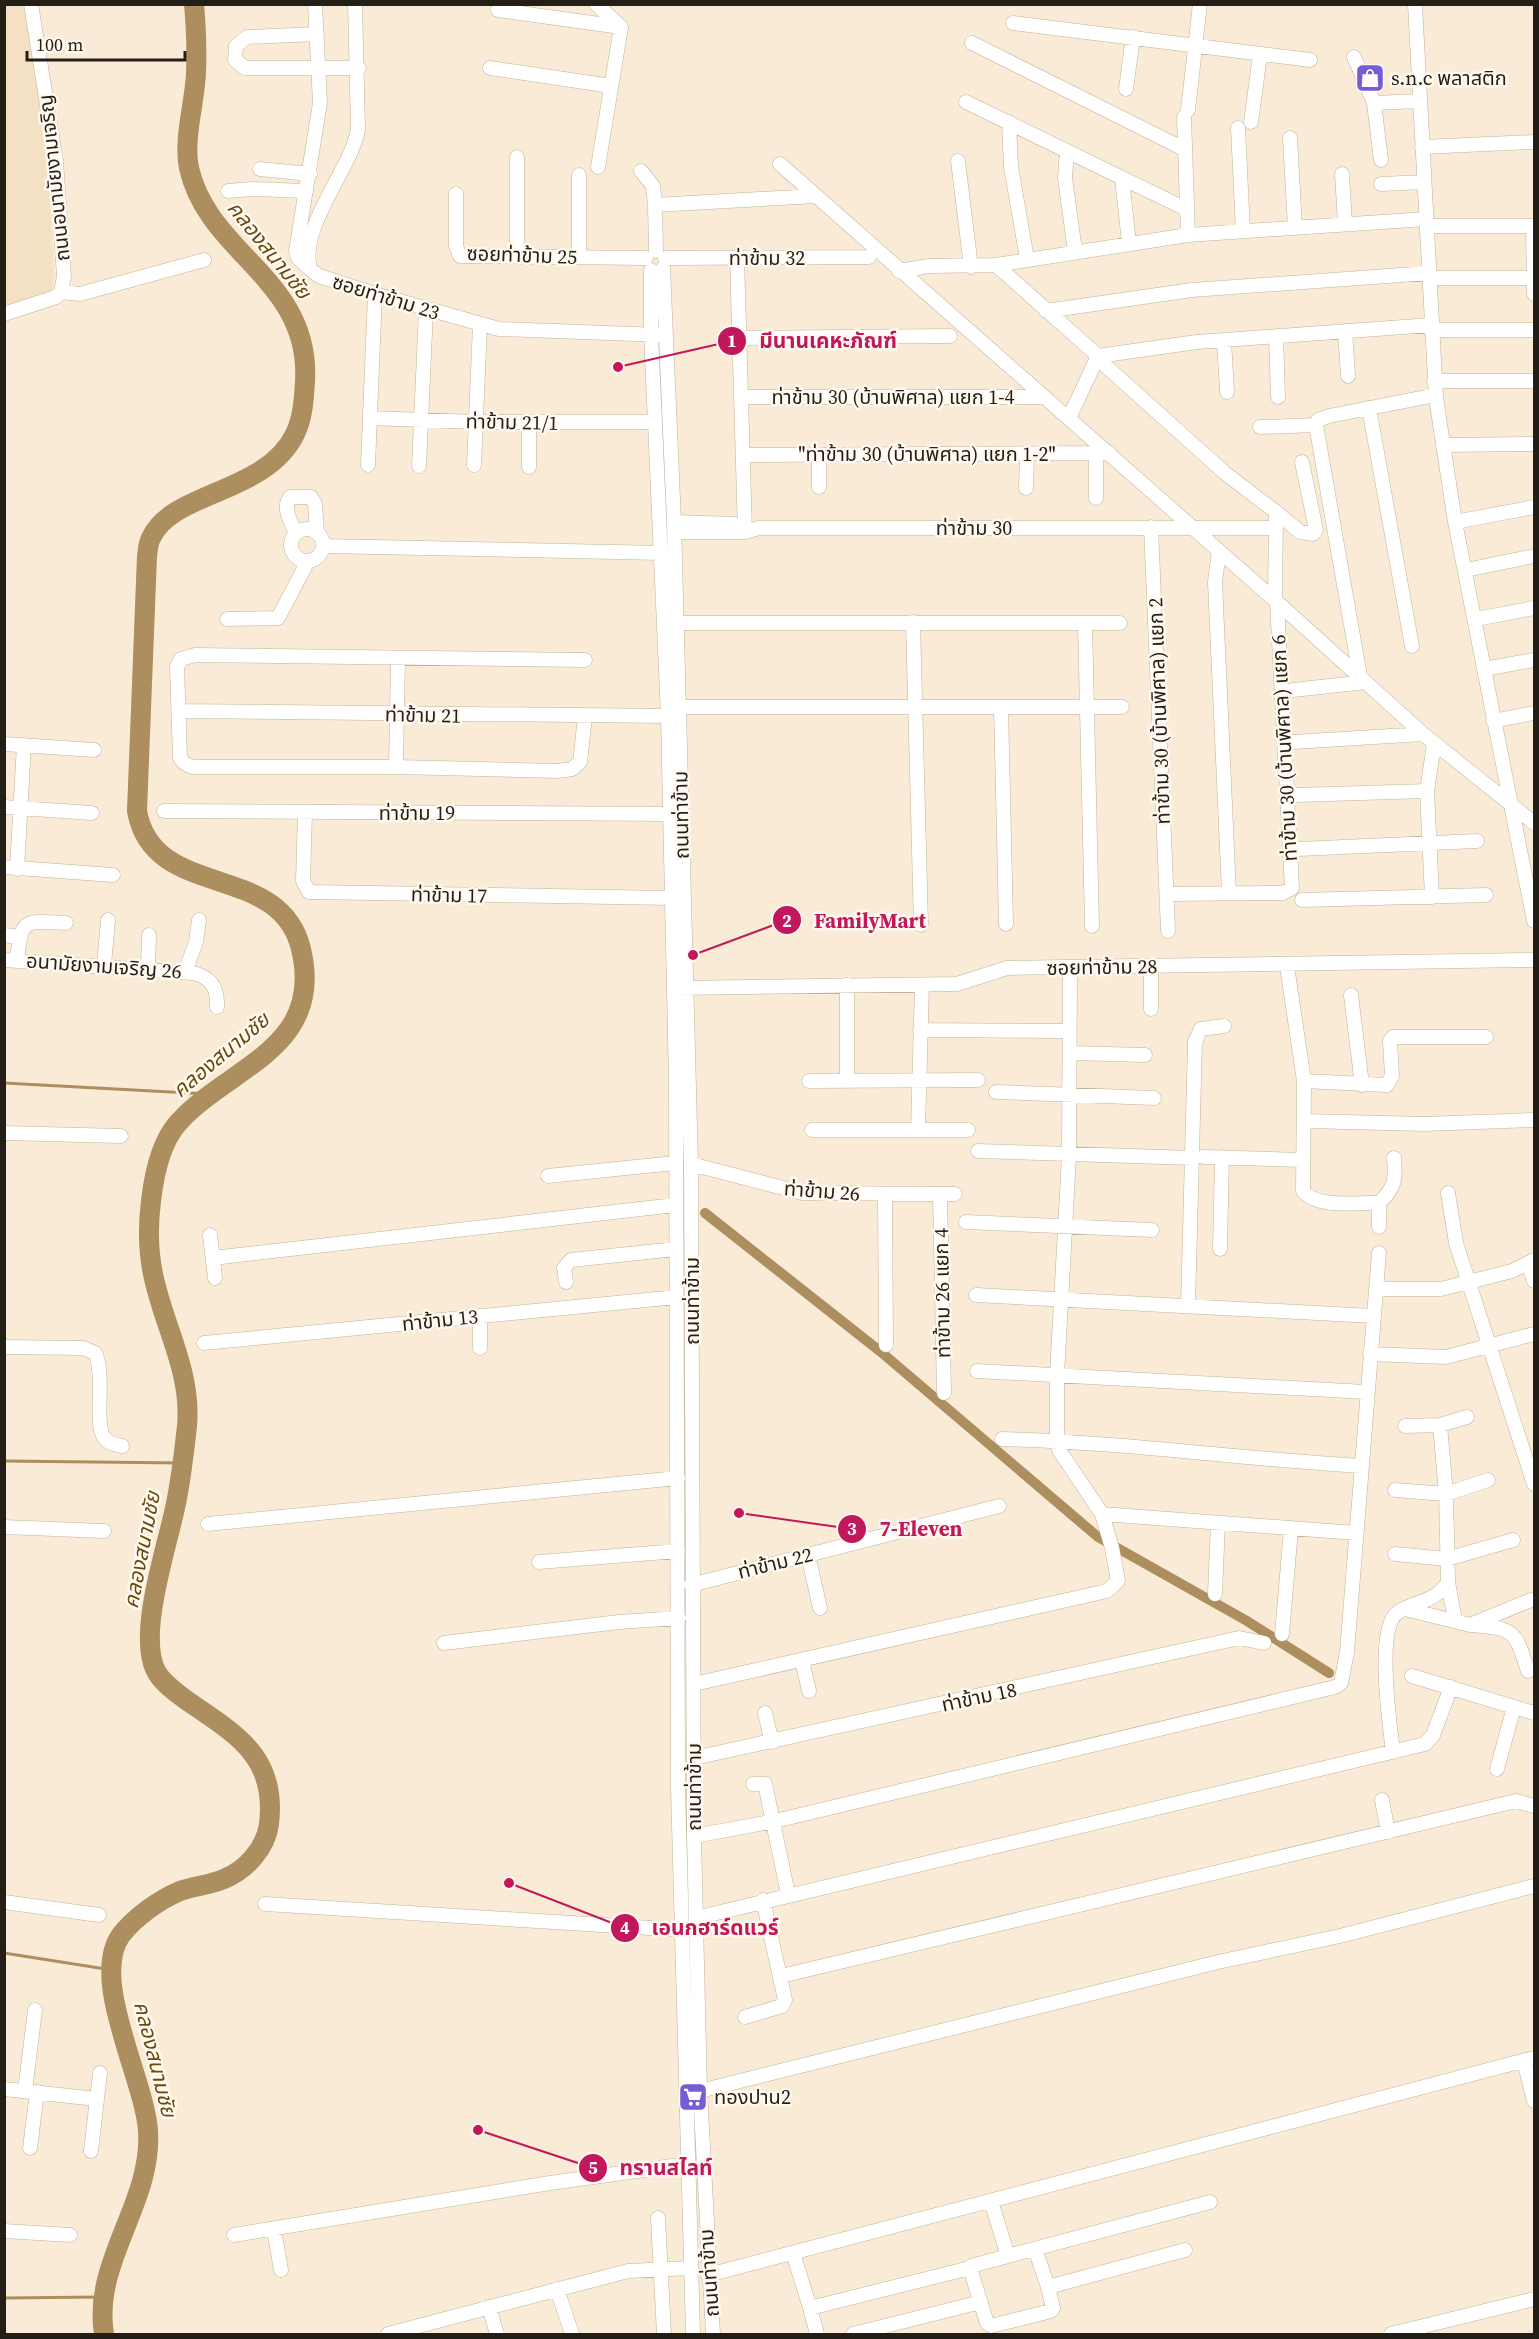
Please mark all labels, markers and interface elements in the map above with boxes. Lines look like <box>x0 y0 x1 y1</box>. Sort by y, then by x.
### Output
scale bar <box>27 24 184 62</box>
text: 100 m <box>36 32 83 57</box>
shop icon: s.n.c พลาสติก <box>1354 62 1386 94</box>
place label: s.n.c พลาสติก <box>1391 64 1507 92</box>
street label: ถนนอนามัยงามเจริญ <box>31 93 77 263</box>
water label: คลองสนามชัย <box>221 194 319 306</box>
street label: ซอยท่าข้าม 25 <box>466 239 578 271</box>
street label: ท่าข้าม 32 <box>729 244 805 272</box>
street label: ซอยท่าข้าม 23 <box>329 267 443 327</box>
callout: มีนานเคหะภัณฑ์ <box>717 321 909 360</box>
text: มีนานเคหะภัณฑ์ <box>759 326 897 355</box>
text: 1 <box>727 328 737 353</box>
street label: ท่าข้าม 30 (บ้านพิศาล) แยก 1-4 <box>771 383 1015 411</box>
street label: ท่าข้าม 21/1 <box>465 407 559 437</box>
street label: "ท่าข้าม 30 (บ้านพิศาล) แยก 1-2" <box>798 440 1056 468</box>
street label: ท่าข้าม 30 <box>936 514 1012 542</box>
street label: ท่าข้าม 30 (บ้านพิศาล) แยก 2 <box>1141 597 1177 825</box>
street label: ท่าข้าม 30 (บ้านพิศาล) แยก 6 <box>1264 634 1304 862</box>
street label: ท่าข้าม 21 <box>385 700 461 730</box>
street label: ถนนท่าข้าม <box>666 771 696 859</box>
street label: ท่าข้าม 19 <box>379 799 455 827</box>
street label: ท่าข้าม 17 <box>411 880 487 910</box>
callout: FamilyMart <box>772 901 938 940</box>
text: FamilyMart <box>814 906 926 935</box>
text: 2 <box>782 908 792 933</box>
street label: อนามัยงามเจริญ 26 <box>25 947 183 985</box>
street label: ซอยท่าข้าม 28 <box>1046 952 1158 982</box>
water label: คลองสนามชัย <box>166 1004 277 1104</box>
street label: ท่าข้าม 26 <box>783 1174 861 1208</box>
street label: ท่าข้าม 26 แยก 4 <box>927 1228 957 1358</box>
street label: ถนนท่าข้าม <box>678 1257 706 1345</box>
street label: ท่าข้าม 13 <box>401 1302 479 1338</box>
water label: คลองสนามชัย <box>116 1487 167 1611</box>
callout: 7-Eleven <box>837 1509 974 1548</box>
text: 7-Eleven <box>879 1514 963 1543</box>
text: 3 <box>847 1516 857 1541</box>
street label: ท่าข้าม 22 <box>735 1540 815 1586</box>
street label: ท่าข้าม 18 <box>939 1675 1019 1719</box>
street label: ถนนท่าข้าม <box>680 1743 708 1831</box>
callout: เอนกฮาร์ดแวร์ <box>610 1909 791 1948</box>
text: เอนกฮาร์ดแวร์ <box>651 1913 779 1942</box>
text: 4 <box>620 1915 630 1940</box>
water label: คลองสนามชัย <box>127 1998 184 2121</box>
supermarket icon: ทองปาน2 <box>677 2081 709 2113</box>
place label: ทองปาน2 <box>714 2083 791 2111</box>
callout: ทรานสไลท์ <box>578 2149 725 2188</box>
text: ทรานสไลท์ <box>619 2153 713 2182</box>
text: 5 <box>588 2155 598 2180</box>
street label: ถนนท่าข้าม <box>692 2228 726 2318</box>

